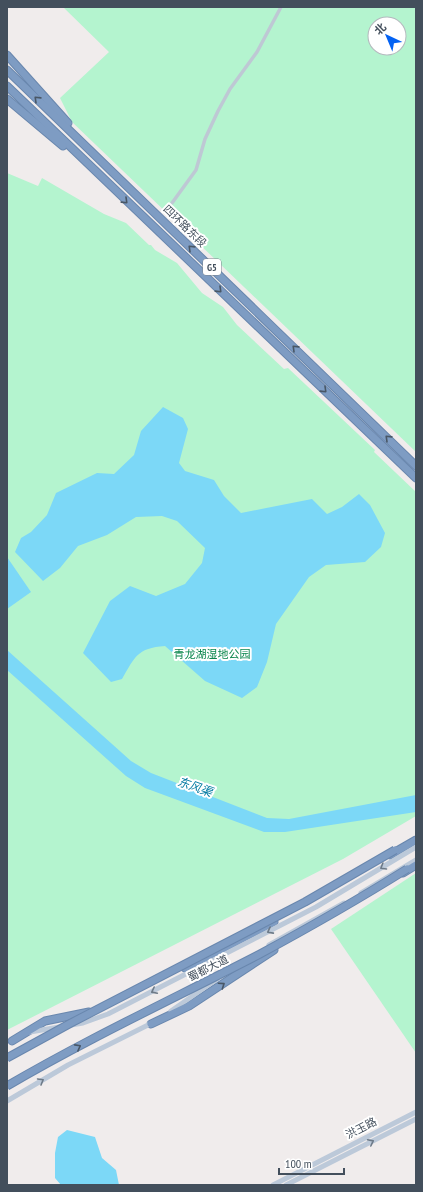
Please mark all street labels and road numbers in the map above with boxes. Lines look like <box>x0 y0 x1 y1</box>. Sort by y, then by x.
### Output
street label: 四环路东段 <box>160 202 210 250</box>
road number: G5 <box>203 259 221 275</box>
street label: 蜀都大道 <box>185 952 231 984</box>
street label: 洪玉路 <box>343 1114 379 1142</box>

